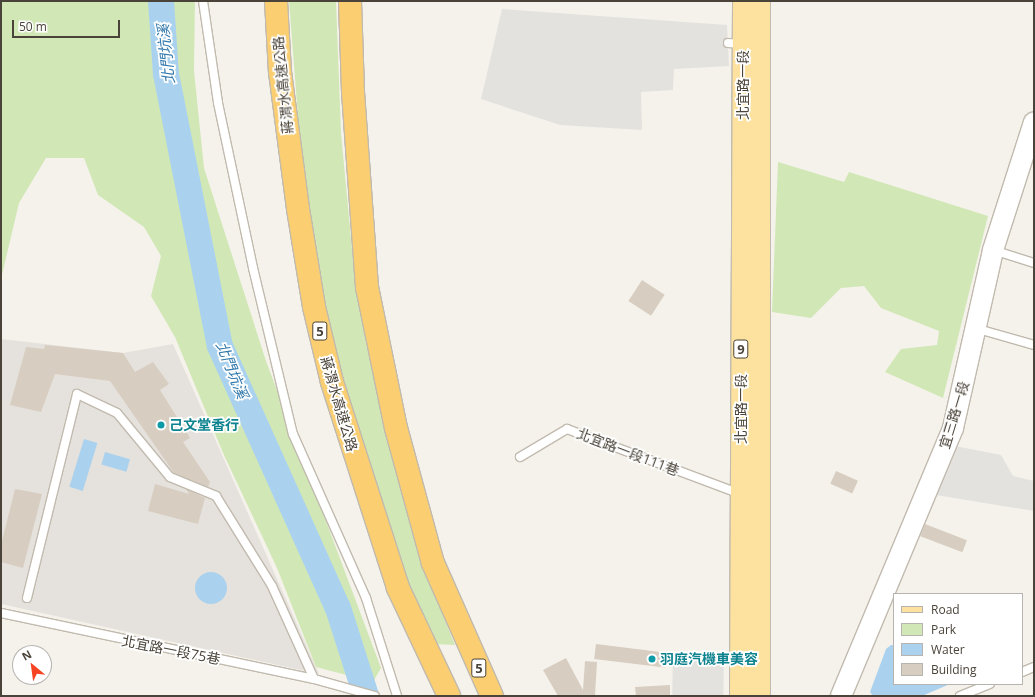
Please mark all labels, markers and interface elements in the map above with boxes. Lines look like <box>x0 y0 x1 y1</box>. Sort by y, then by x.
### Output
scale bar <box>14 12 122 38</box>
text: 50 m <box>19 18 47 35</box>
water label: 北門坑溪 <box>154 23 178 85</box>
street label: 蔣渭水高速公路 <box>270 35 296 135</box>
street label: 北宜路一段 <box>735 50 751 120</box>
road number: 5 <box>312 320 328 342</box>
road number: 9 <box>733 338 749 360</box>
water label: 北門坑溪 <box>212 339 252 401</box>
street label: 蔣渭水高速公路 <box>317 355 361 453</box>
street label: 北宜路一段 <box>733 374 749 444</box>
street label: 宜三路一段 <box>936 379 972 451</box>
place label: 己文堂香行 <box>169 417 239 433</box>
marker: 己文堂香行 <box>156 420 166 430</box>
street label: 北宜路一段111巷 <box>575 425 681 479</box>
legend <box>893 593 1023 685</box>
text: Road <box>931 601 960 618</box>
text: Park <box>931 621 956 638</box>
street label: 北宜路一段75巷 <box>120 632 222 668</box>
text: Water <box>931 641 965 658</box>
north arrow <box>12 645 52 685</box>
text: N <box>19 646 34 664</box>
place label: 羽庭汽機車美容 <box>660 651 758 667</box>
marker: 羽庭汽機車美容 <box>647 654 657 664</box>
road number: 5 <box>471 657 487 679</box>
text: Building <box>931 661 976 678</box>

